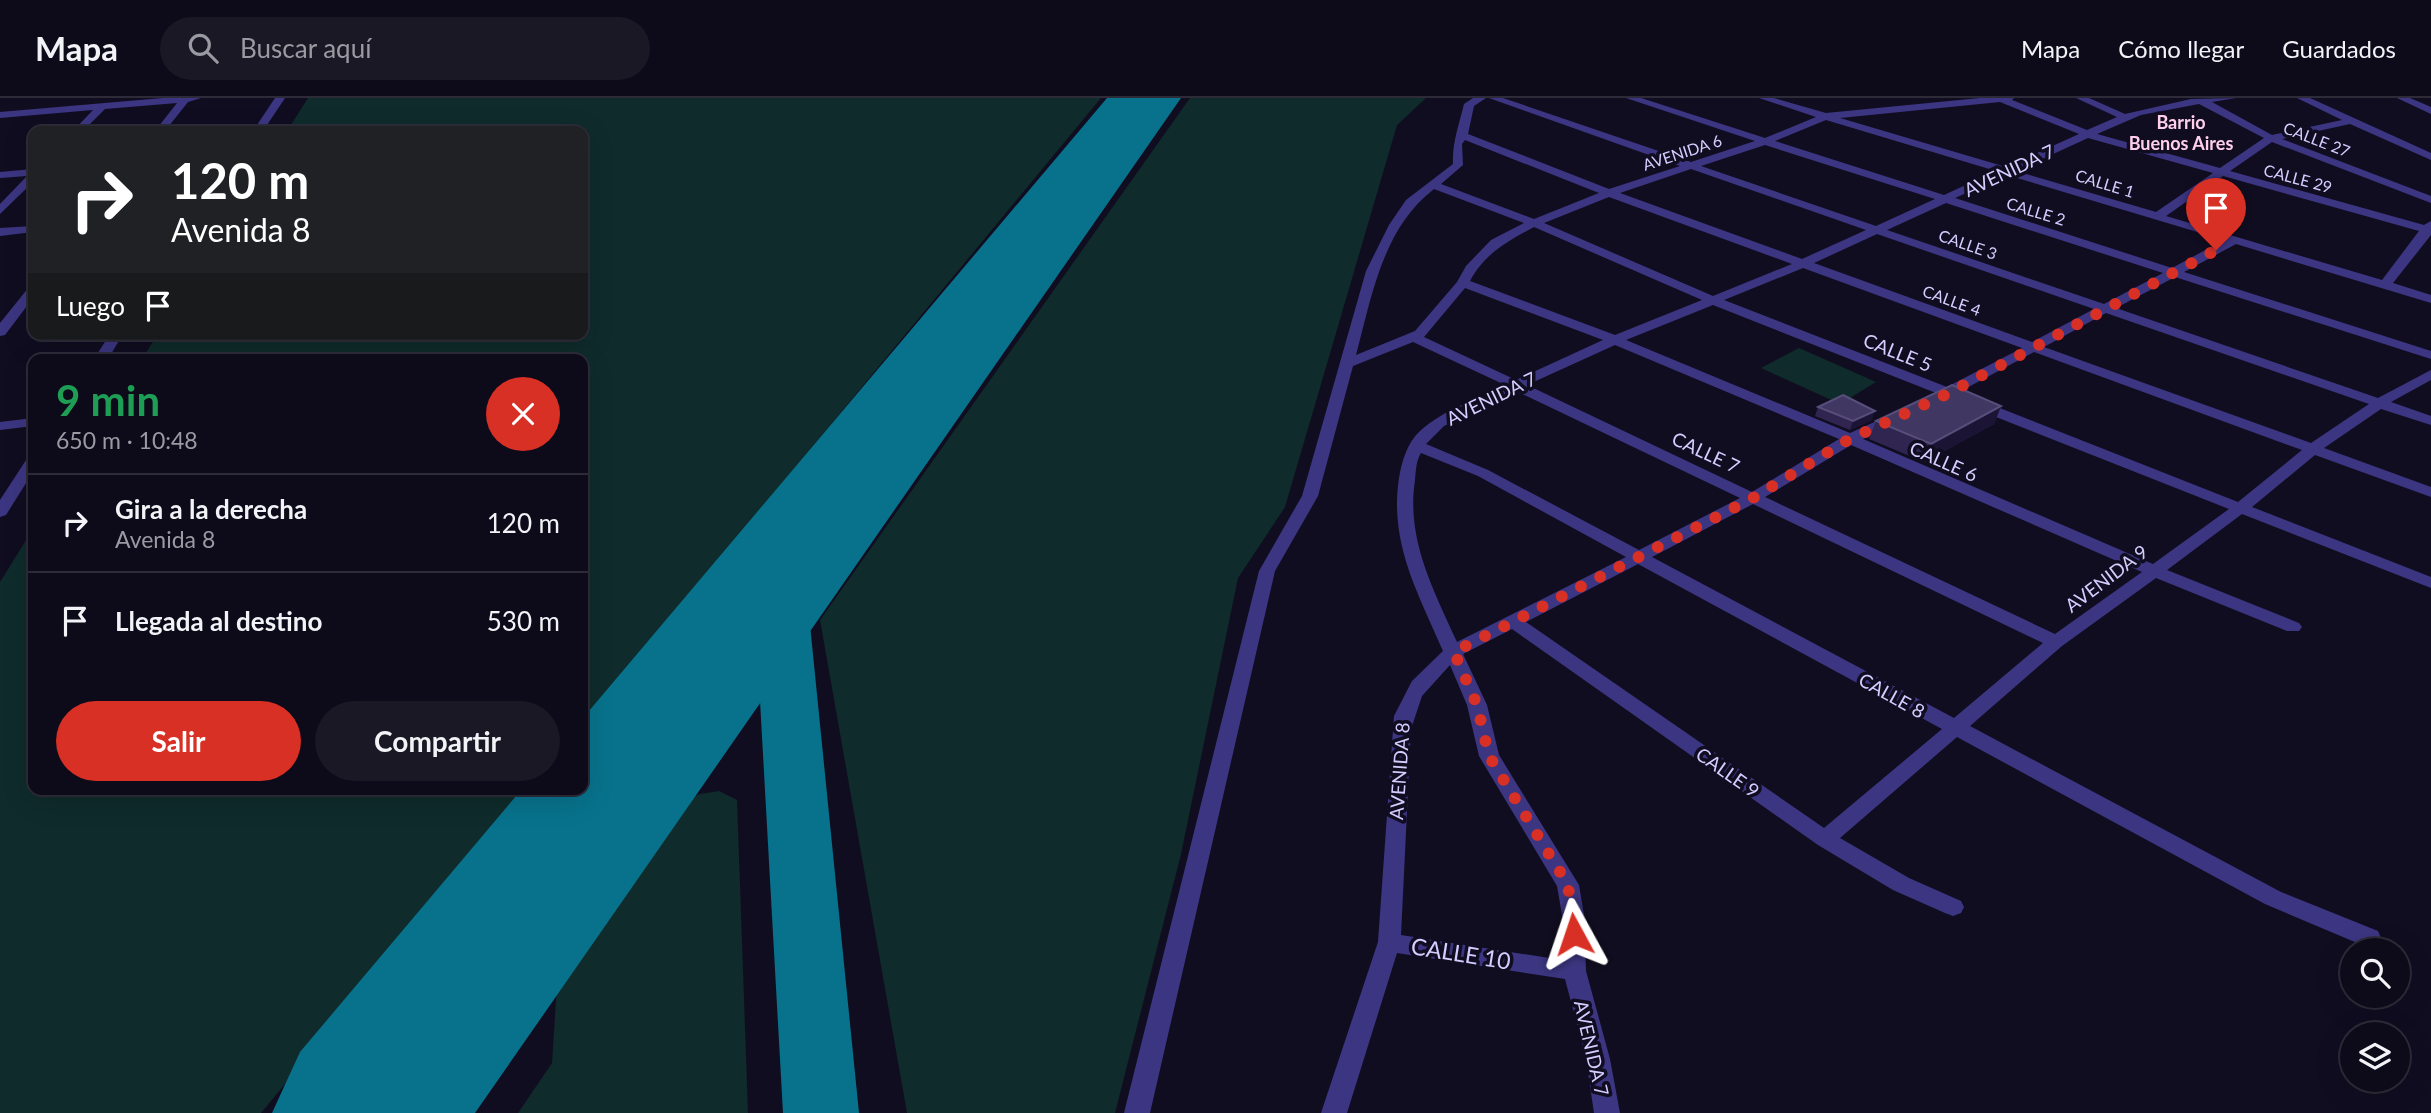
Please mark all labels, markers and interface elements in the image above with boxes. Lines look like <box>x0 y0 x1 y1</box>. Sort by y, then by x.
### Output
search box <box>160 17 650 80</box>
text: Mapa <box>35 28 118 68</box>
icon: search <box>184 29 222 67</box>
text: Buscar aquí <box>240 32 371 64</box>
text: Mapa <box>2021 34 2080 63</box>
text: Cómo llegar <box>2118 34 2244 63</box>
text: Guardados <box>2282 34 2396 63</box>
district label: Barrio Buenos Aires <box>2129 111 2233 154</box>
street label: CALLE 27 <box>2281 118 2353 160</box>
street label: AVENIDA 6 <box>1640 130 1724 174</box>
street label: AVENIDA 7 <box>1960 139 2058 201</box>
text: 120 m <box>171 151 309 209</box>
icon: right <box>56 154 147 245</box>
street label: CALLE 29 <box>2262 160 2334 196</box>
street label: CALLE 1 <box>2073 165 2137 201</box>
pin <box>2186 178 2246 250</box>
icon: arrive <box>2197 189 2235 227</box>
street label: CALLE 2 <box>2004 193 2068 229</box>
text: Avenida 8 <box>171 210 310 249</box>
street label: CALLE 3 <box>1936 225 2000 263</box>
street label: CALLE 4 <box>1920 281 1984 319</box>
icon: arrive <box>139 287 177 325</box>
text: Luego <box>56 290 125 322</box>
street label: CALLE 5 <box>1860 328 1936 376</box>
street label: AVENIDA 7 <box>1442 366 1540 430</box>
text: 9 min <box>56 375 160 425</box>
button: close <box>486 377 560 451</box>
text: 650 m · 10:48 <box>56 426 198 454</box>
street label: CALLE 7 <box>1669 426 1743 478</box>
street label: CALLE 6 <box>1906 436 1982 486</box>
text: Gira a la derecha <box>115 493 307 525</box>
icon: right <box>56 504 94 542</box>
text: 120 m <box>487 507 560 539</box>
text: Avenida 8 <box>115 525 215 553</box>
street label: AVENIDA 9 <box>2060 539 2152 617</box>
icon: arrive <box>56 602 94 640</box>
text: Llegada al destino <box>115 605 322 637</box>
text: 530 m <box>487 605 560 637</box>
street label: CALLE 8 <box>1855 668 1929 722</box>
button: Salir <box>56 701 301 781</box>
button: Compartir <box>315 701 560 781</box>
street label: AVENIDA 8 <box>1384 721 1414 821</box>
street label: CALLE 9 <box>1692 742 1764 802</box>
position arrow <box>1537 897 1611 971</box>
street label: CALLE 10 <box>1409 931 1513 975</box>
map controls <box>2340 938 2410 1092</box>
button: search <box>2340 938 2410 1008</box>
street label: AVENIDA 7 <box>1570 998 1614 1098</box>
button: layers <box>2340 1022 2410 1092</box>

